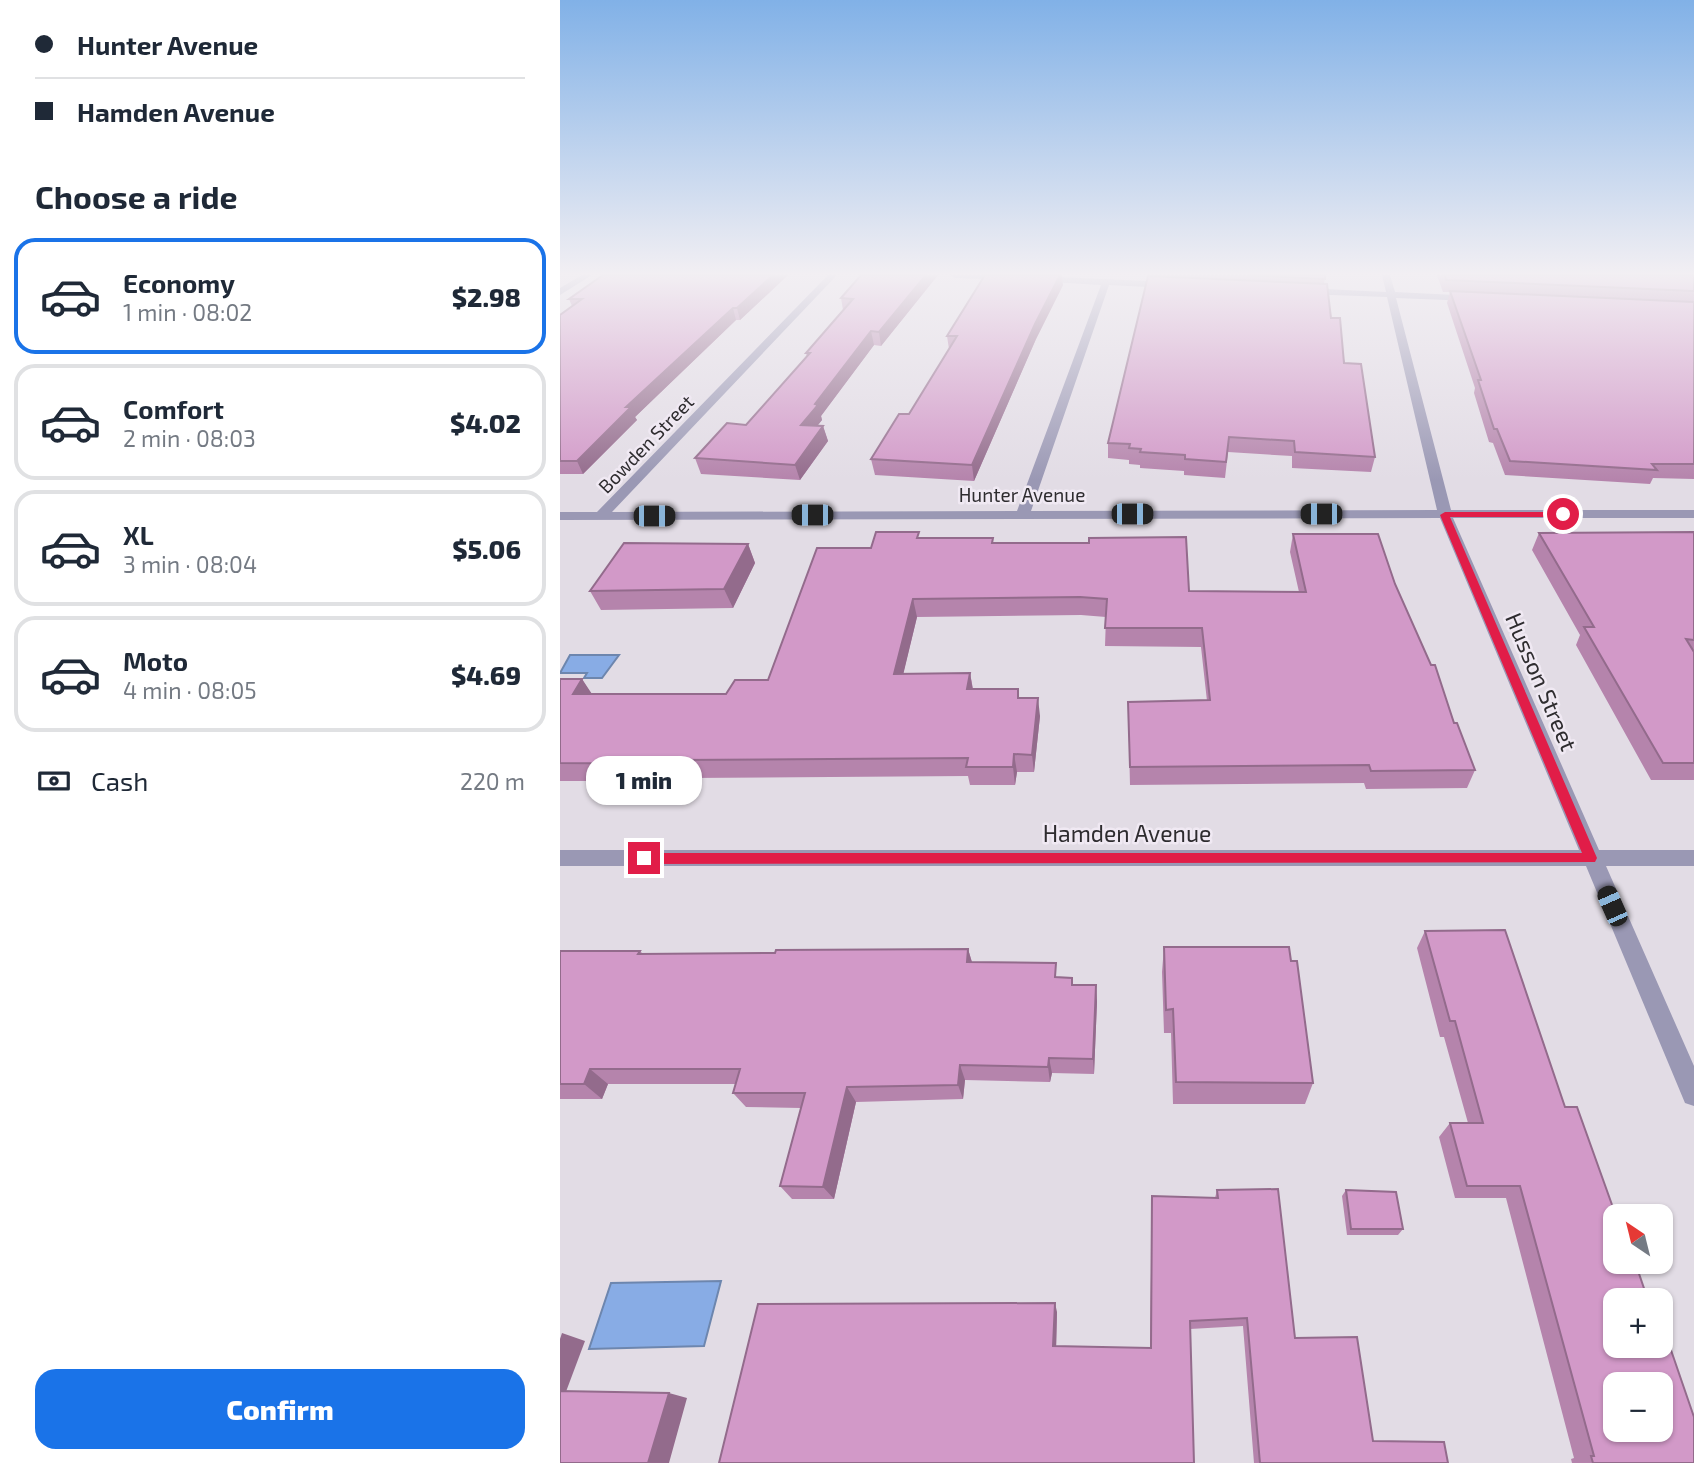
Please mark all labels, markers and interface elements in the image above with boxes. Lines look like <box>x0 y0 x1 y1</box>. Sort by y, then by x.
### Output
text: Hunter Avenue <box>77 29 258 60</box>
text: Hamden Avenue <box>77 96 275 127</box>
text: Choose a ride <box>35 177 238 215</box>
icon: car <box>39 265 102 328</box>
text: Economy <box>123 267 235 298</box>
text: $2.98 <box>452 281 521 312</box>
text: 1 min · 08:02 <box>123 298 252 326</box>
street label: Bowden Street <box>593 390 698 497</box>
icon: car <box>39 391 102 454</box>
text: Comfort <box>123 393 224 424</box>
text: $4.02 <box>450 407 521 438</box>
text: 2 min · 08:03 <box>123 424 256 452</box>
street label: Hunter Avenue <box>959 483 1085 506</box>
route start <box>1547 498 1579 530</box>
car <box>1112 504 1154 525</box>
car <box>1301 504 1343 525</box>
car <box>792 505 834 526</box>
car <box>634 506 676 527</box>
icon: car <box>39 517 102 580</box>
text: XL <box>123 519 154 550</box>
text: $5.06 <box>452 533 521 564</box>
text: 3 min · 08:04 <box>123 550 257 578</box>
street label: Husson Street <box>1500 608 1584 755</box>
icon: car <box>39 643 102 706</box>
text: Moto <box>123 645 188 676</box>
text: $4.69 <box>451 659 521 690</box>
text: 4 min · 08:05 <box>123 676 257 704</box>
callout: 1 min <box>586 756 702 806</box>
icon: cash <box>35 762 73 800</box>
text: Cash <box>91 765 148 796</box>
text: 1 min <box>616 766 672 794</box>
text: 220 m <box>460 767 525 795</box>
street label: Hamden Avenue <box>1043 819 1211 847</box>
route end <box>628 842 660 874</box>
car <box>1594 883 1631 929</box>
north arrow <box>1603 1204 1673 1274</box>
map controls <box>1603 1204 1673 1442</box>
button: + <box>1603 1288 1673 1358</box>
button: Confirm <box>35 1369 525 1449</box>
button: − <box>1603 1372 1673 1442</box>

